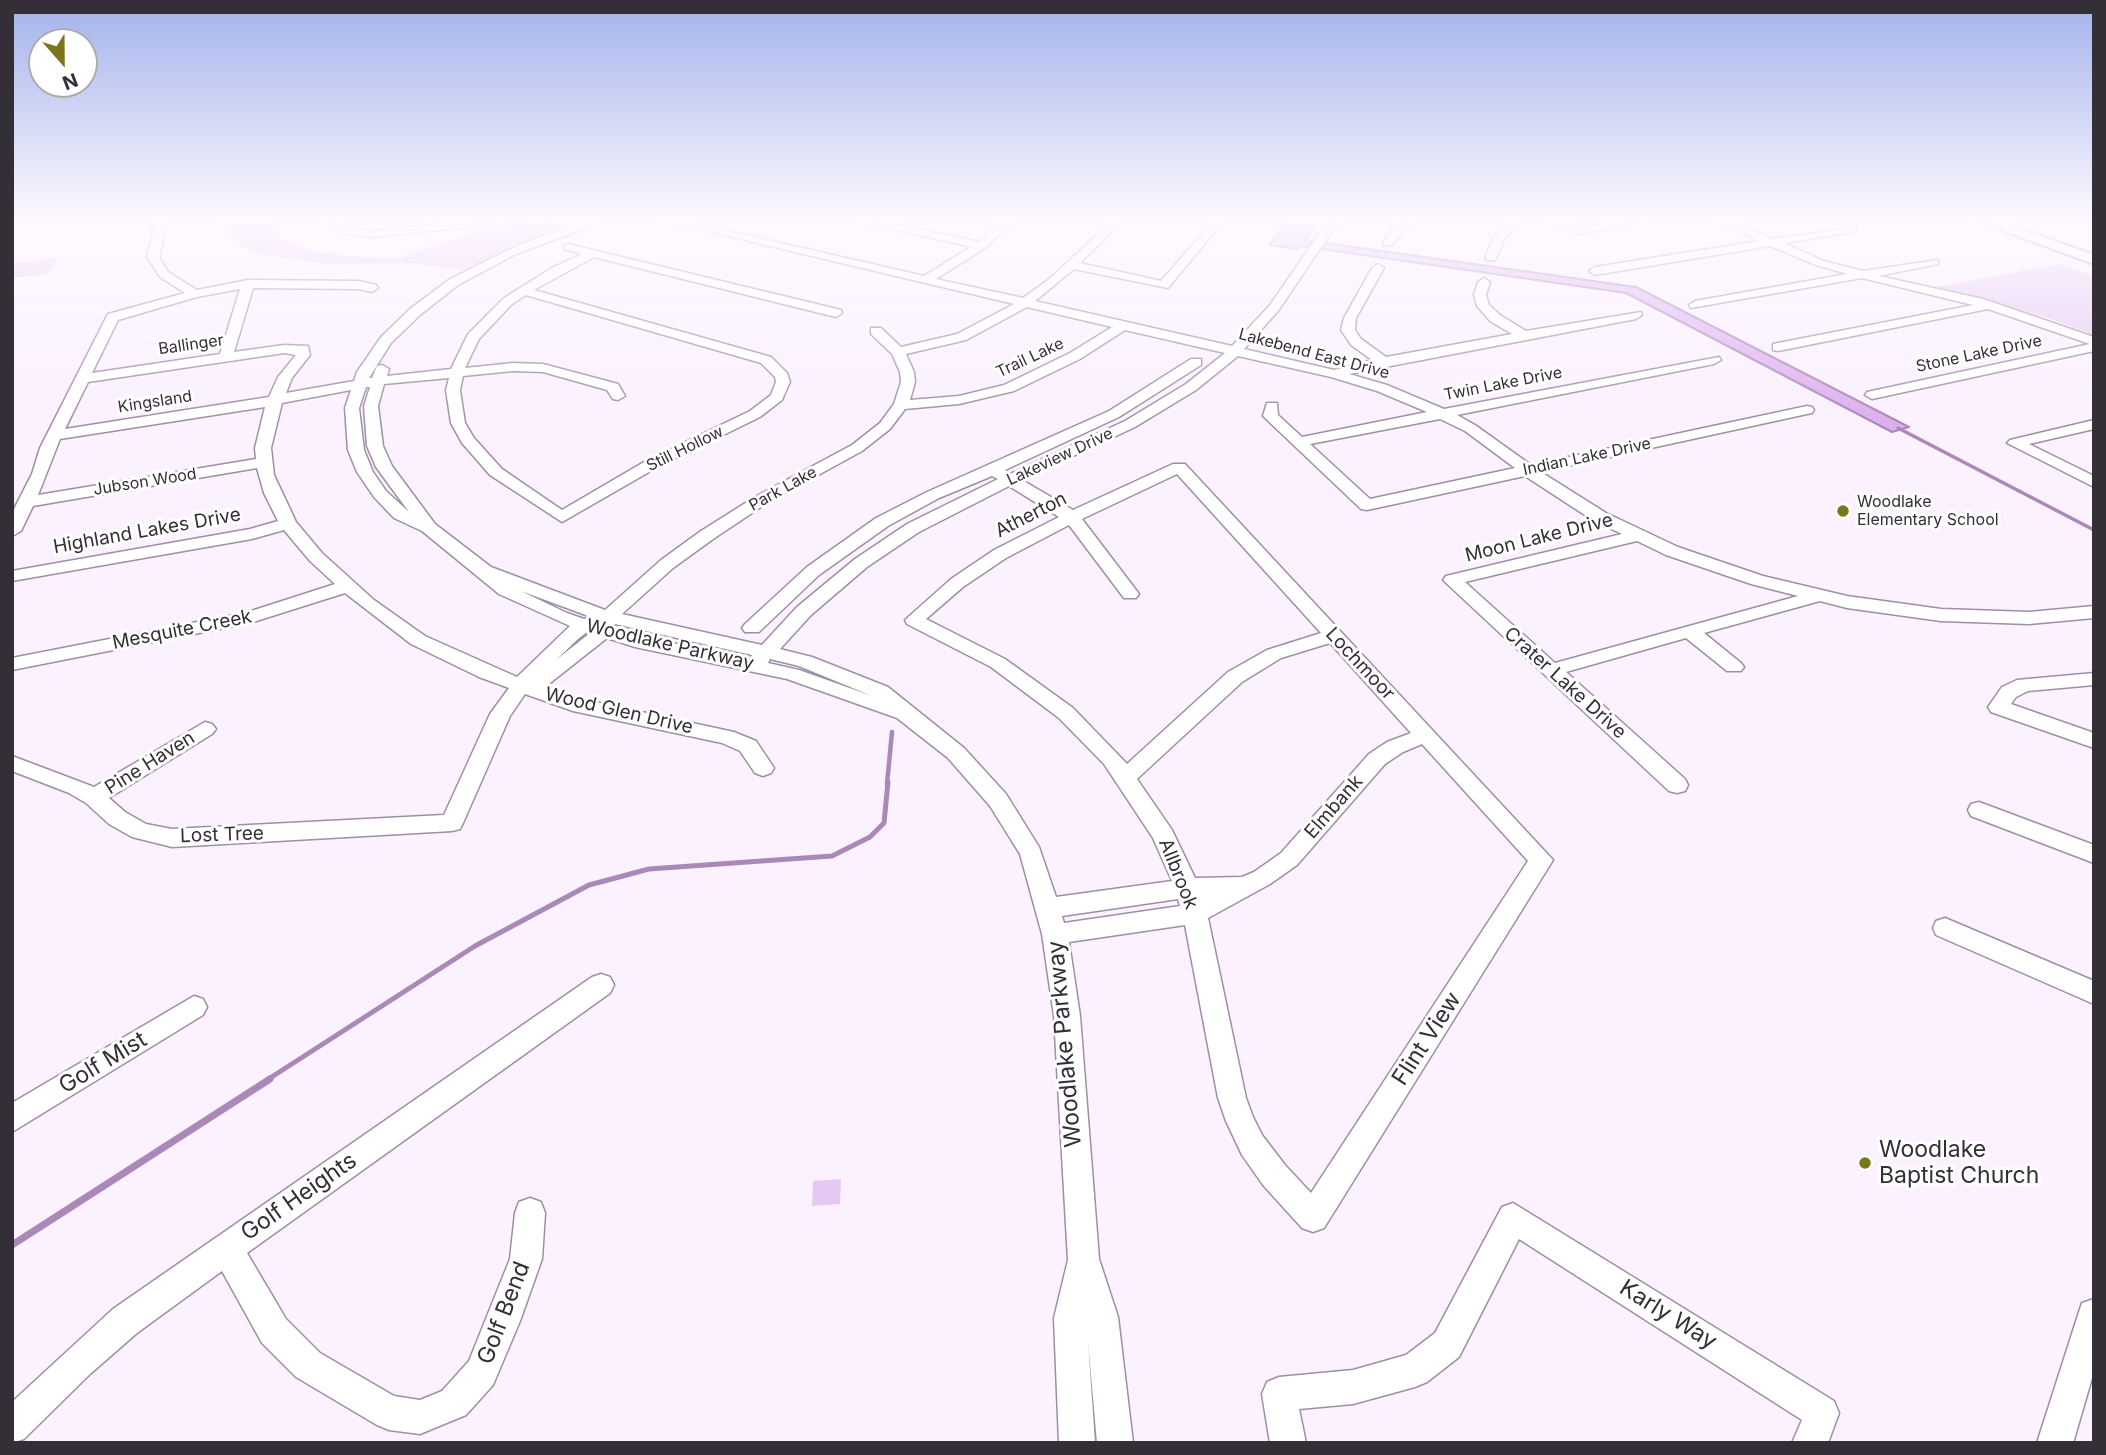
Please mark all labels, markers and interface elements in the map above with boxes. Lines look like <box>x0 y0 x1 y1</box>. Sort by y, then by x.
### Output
north arrow <box>28 28 98 98</box>
text: N <box>59 68 81 95</box>
street label: Lakebend East Drive <box>1237 325 1391 383</box>
street label: Ballinger <box>157 331 225 359</box>
street label: Stone Lake Drive <box>1914 331 2044 377</box>
street label: Trail Lake <box>993 334 1067 382</box>
street label: Twin Lake Drive <box>1442 363 1564 405</box>
street label: Kingsland <box>117 387 193 417</box>
street label: Still Hollow <box>643 422 727 476</box>
street label: Lakeview Drive <box>1004 424 1116 490</box>
street label: Indian Lake Drive <box>1521 434 1653 480</box>
street label: Park Lake <box>746 463 820 515</box>
street label: Jubson Wood <box>92 464 198 500</box>
street label: Atherton <box>991 487 1071 543</box>
place label: Woodlake Elementary School <box>1857 492 1999 530</box>
street label: Highland Lakes Drive <box>51 503 243 559</box>
marker: Woodlake Elementary School <box>1835 503 1851 519</box>
street label: Moon Lake Drive <box>1463 509 1615 567</box>
street label: Mesquite Creek <box>110 605 254 655</box>
street label: Woodlake Parkway <box>584 615 756 675</box>
street label: Crater Lake Drive <box>1499 622 1631 744</box>
street label: Lochmoor <box>1321 623 1399 705</box>
street label: Wood Glen Drive <box>543 683 695 739</box>
street label: Pine Haven <box>101 726 199 800</box>
street label: Elmbank <box>1300 771 1368 843</box>
street label: Lost Tree <box>180 822 264 848</box>
street label: Allbrook <box>1154 835 1202 913</box>
street label: Woodlake Parkway <box>1042 940 1088 1148</box>
street label: Flint View <box>1387 987 1467 1091</box>
street label: Golf Mist <box>54 1026 152 1100</box>
place label: Woodlake Baptist Church <box>1879 1136 2039 1190</box>
street label: Golf Heights <box>236 1147 362 1247</box>
marker: Woodlake Baptist Church <box>1857 1155 1873 1171</box>
street label: Golf Bend <box>472 1258 536 1368</box>
street label: Karly Way <box>1614 1274 1722 1356</box>

